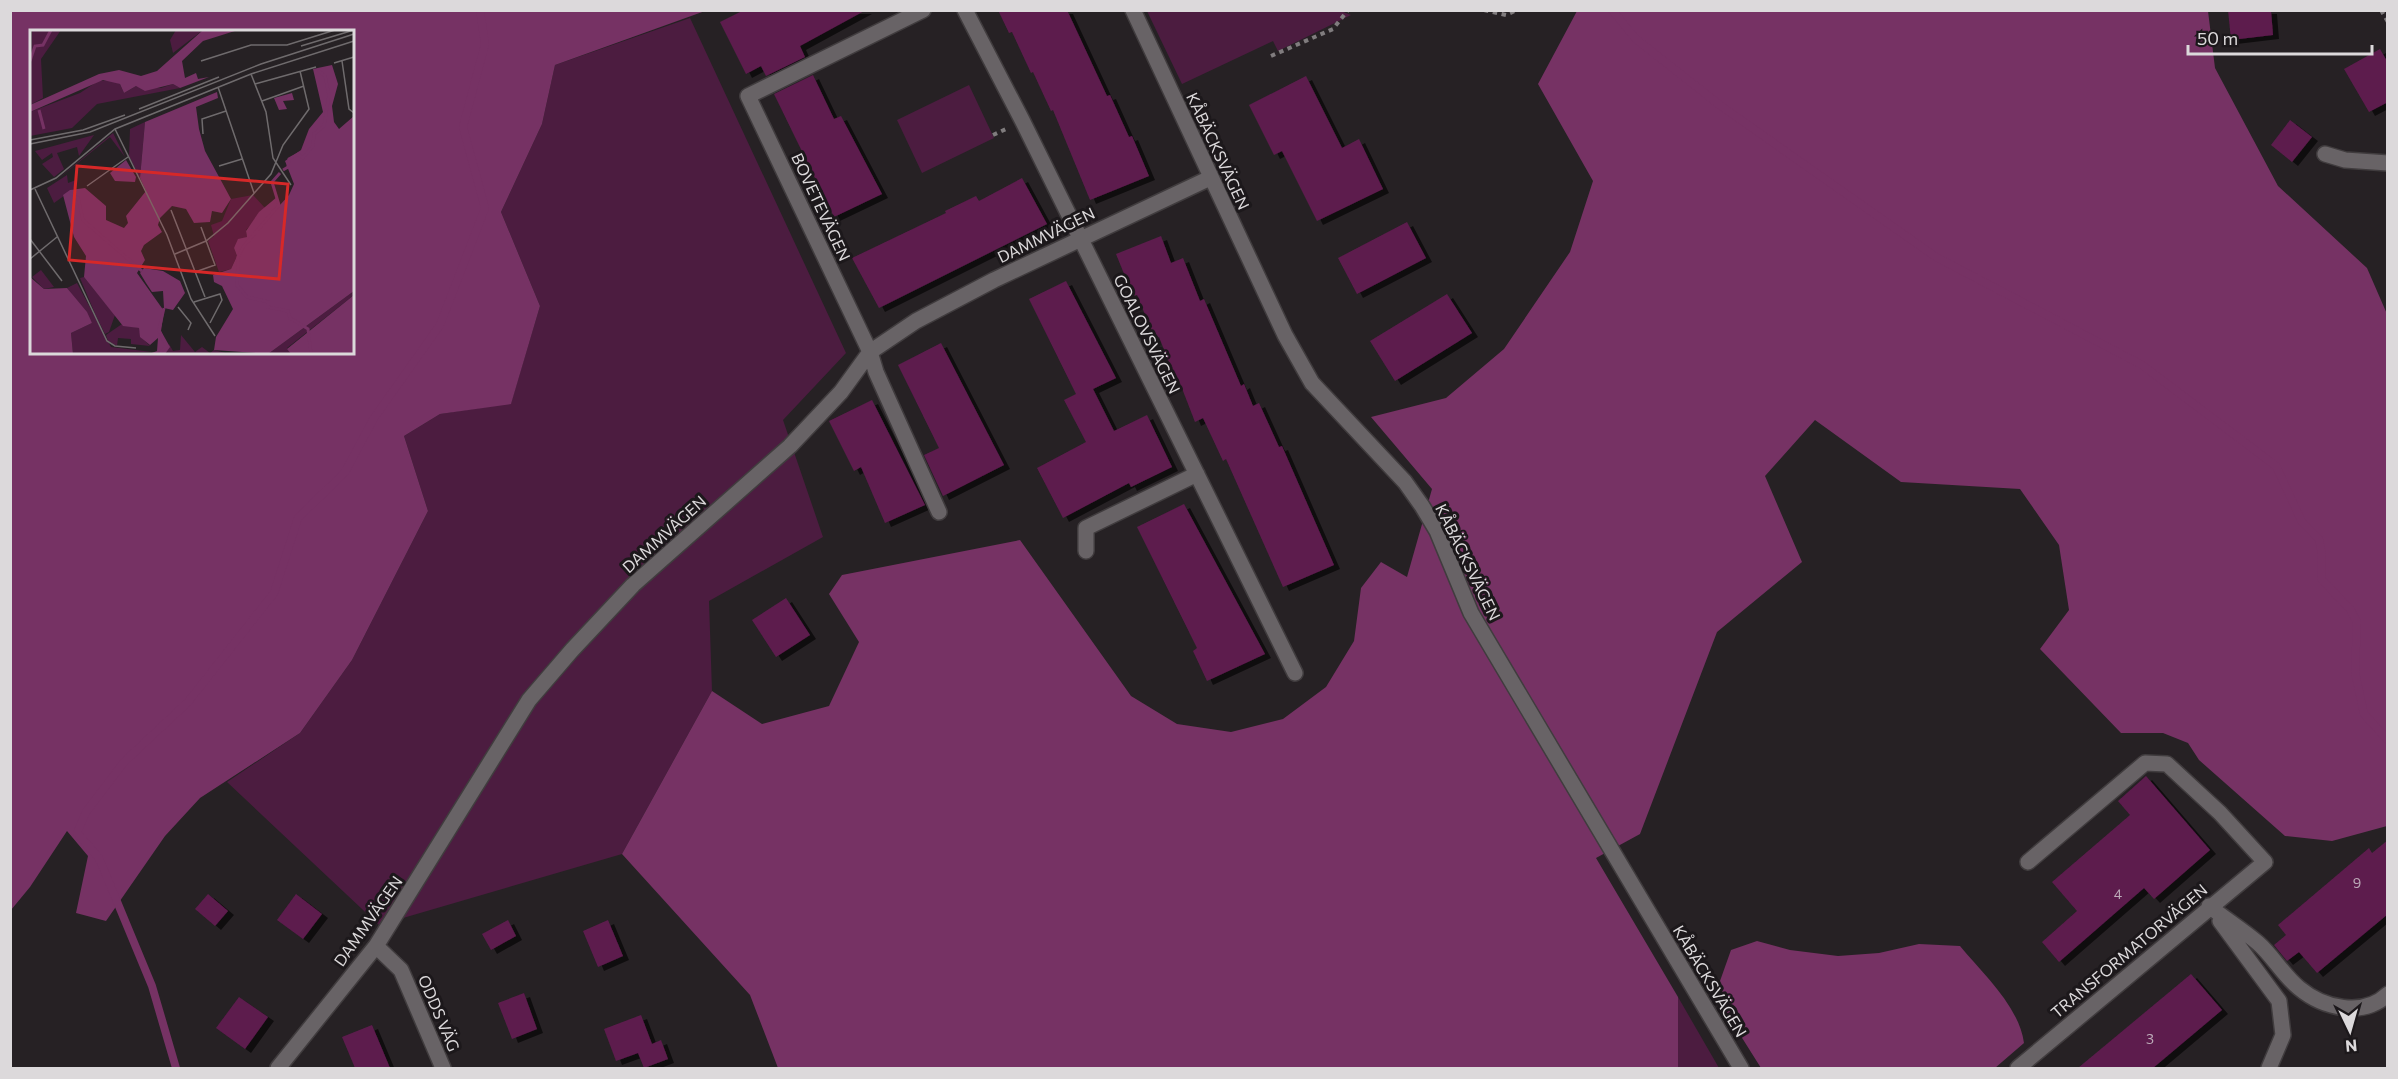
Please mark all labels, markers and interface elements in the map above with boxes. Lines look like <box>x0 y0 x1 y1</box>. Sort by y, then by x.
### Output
scale bar <box>2188 18 2372 56</box>
text: 50 m <box>2197 27 2238 49</box>
inset map <box>30 30 354 354</box>
street label: KÅBÄCKSVÄGEN <box>1183 89 1254 212</box>
street label: BOVETEVÄGEN <box>788 150 855 264</box>
street label: DAMMVÄGEN <box>994 203 1098 266</box>
street label: GOALOVSVÄGEN <box>1110 271 1185 397</box>
street label: DAMMVÄGEN <box>618 491 709 576</box>
street label: KÅBÄCKSVÄGEN <box>1432 501 1505 623</box>
street label: DAMMVÄGEN <box>329 872 406 970</box>
house number: 9 <box>2353 874 2361 891</box>
street label: TRANSFORMATORVÄGEN <box>2047 880 2211 1022</box>
house number: 4 <box>2114 885 2123 902</box>
street label: KÅBÄCKSVÄGEN <box>1670 921 1751 1040</box>
street label: ODDS VÄG <box>415 972 464 1054</box>
north arrow <box>2320 1001 2380 1061</box>
house number: 3 <box>2146 1030 2154 1047</box>
text: N <box>2345 1036 2358 1056</box>

